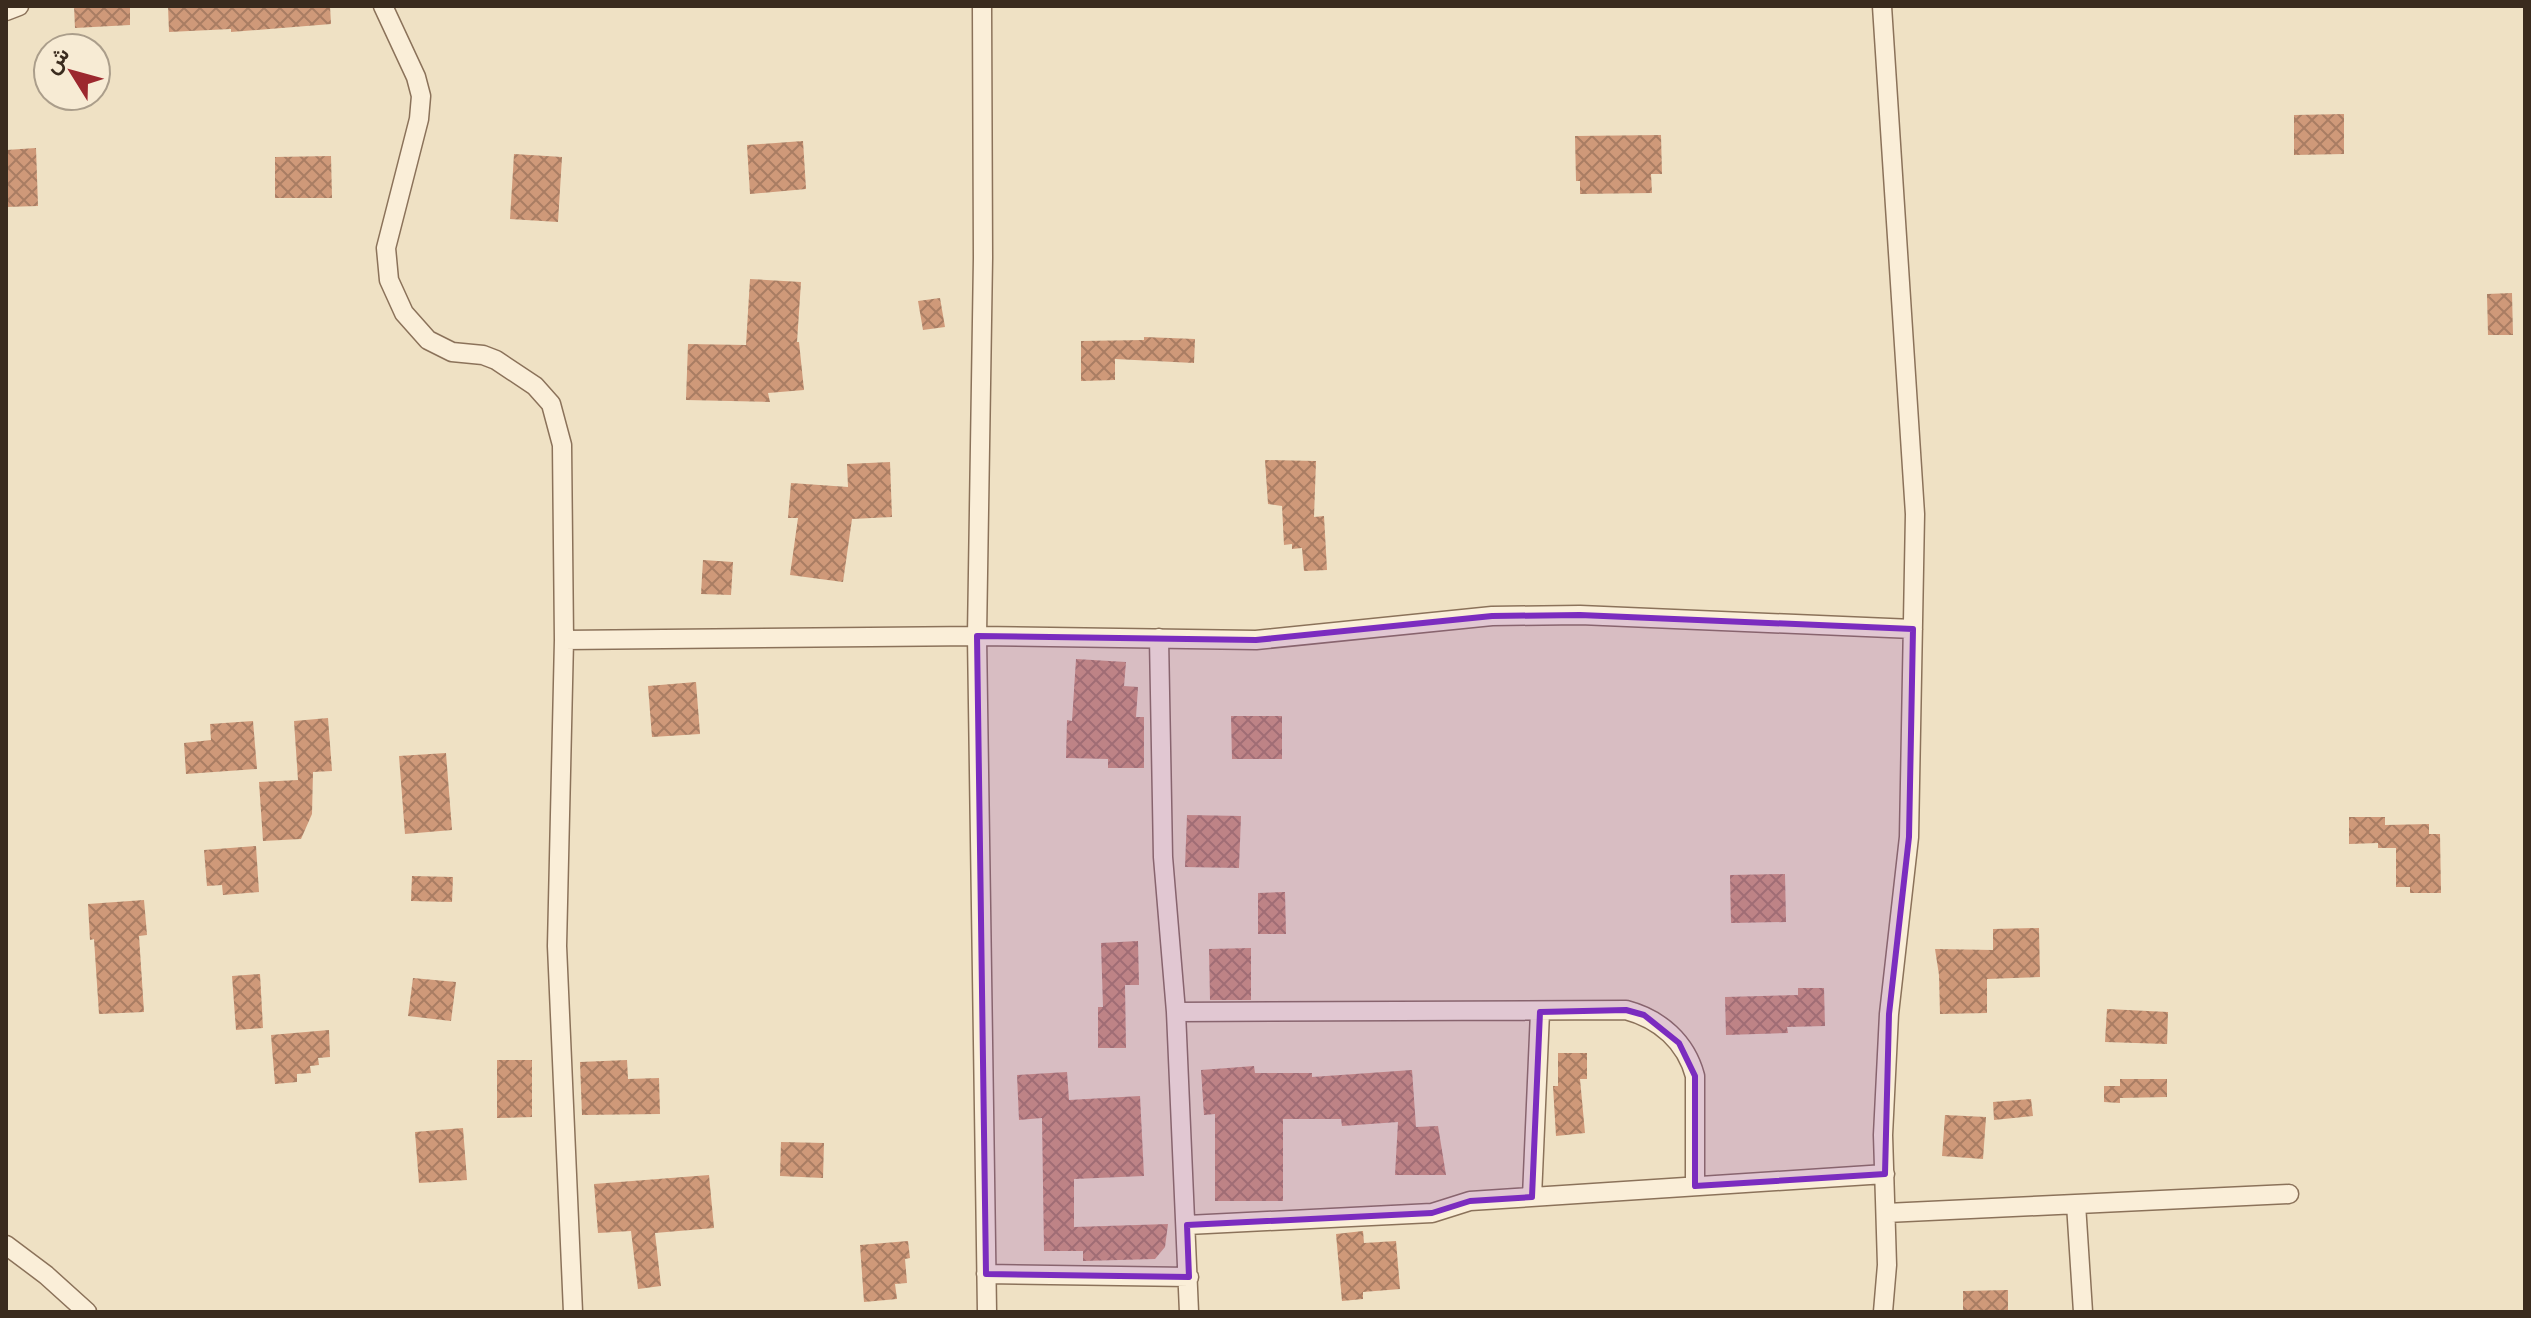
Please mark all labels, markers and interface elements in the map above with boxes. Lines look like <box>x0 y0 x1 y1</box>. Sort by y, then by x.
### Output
north arrow <box>32 32 112 112</box>
text: ش <box>35 40 75 79</box>

